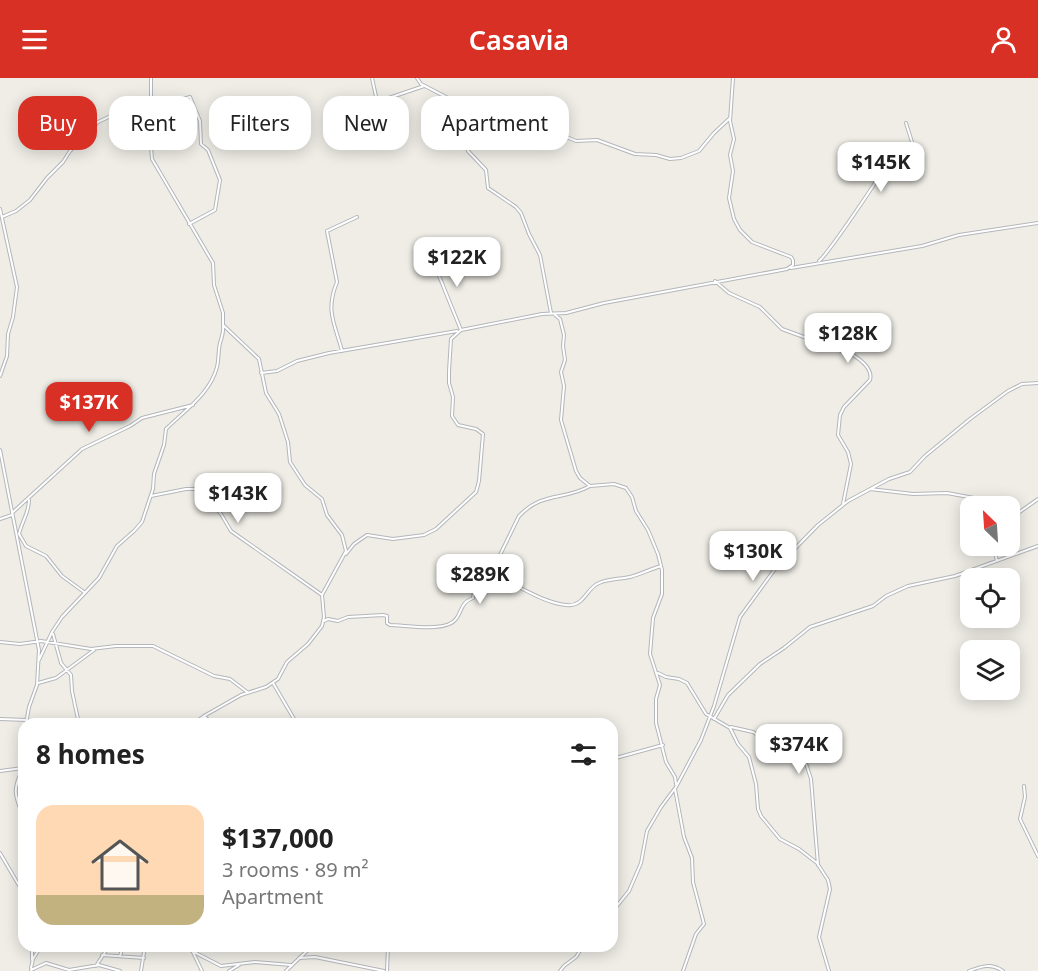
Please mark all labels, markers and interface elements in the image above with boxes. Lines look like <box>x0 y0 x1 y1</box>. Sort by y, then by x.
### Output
text: Casavia <box>469 21 569 58</box>
icon: menu <box>18 23 51 56</box>
icon: person <box>987 23 1020 56</box>
chip: Buy <box>18 96 97 150</box>
chip: Rent <box>109 96 197 150</box>
chip: Filters <box>209 96 311 150</box>
chip: New <box>323 96 409 150</box>
chip: Apartment <box>421 96 569 150</box>
pin: $145K <box>839 142 923 193</box>
text: $145K <box>851 148 911 175</box>
pin: $122K <box>415 237 499 288</box>
text: $122K <box>427 243 487 270</box>
pin: $128K <box>806 313 890 364</box>
text: $128K <box>818 319 878 346</box>
pin: $137K <box>47 382 131 433</box>
text: $137K <box>59 388 119 415</box>
pin: $143K <box>196 473 280 524</box>
text: $143K <box>208 479 268 506</box>
north arrow <box>960 496 1020 556</box>
map controls <box>960 496 1020 700</box>
pin: $130K <box>711 531 795 582</box>
text: $130K <box>723 537 783 564</box>
pin: $289K <box>438 554 522 605</box>
text: $289K <box>450 560 510 587</box>
button: locate <box>960 568 1020 628</box>
button: layers <box>960 640 1020 700</box>
pin: $374K <box>757 724 841 775</box>
text: $374K <box>769 730 829 757</box>
text: 8 homes <box>36 736 145 772</box>
icon: filters <box>567 738 600 771</box>
text: $137,000 <box>222 820 334 856</box>
icon: home <box>84 829 156 901</box>
text: 3 rooms · 89 m² <box>222 856 369 883</box>
text: Apartment <box>222 883 323 910</box>

